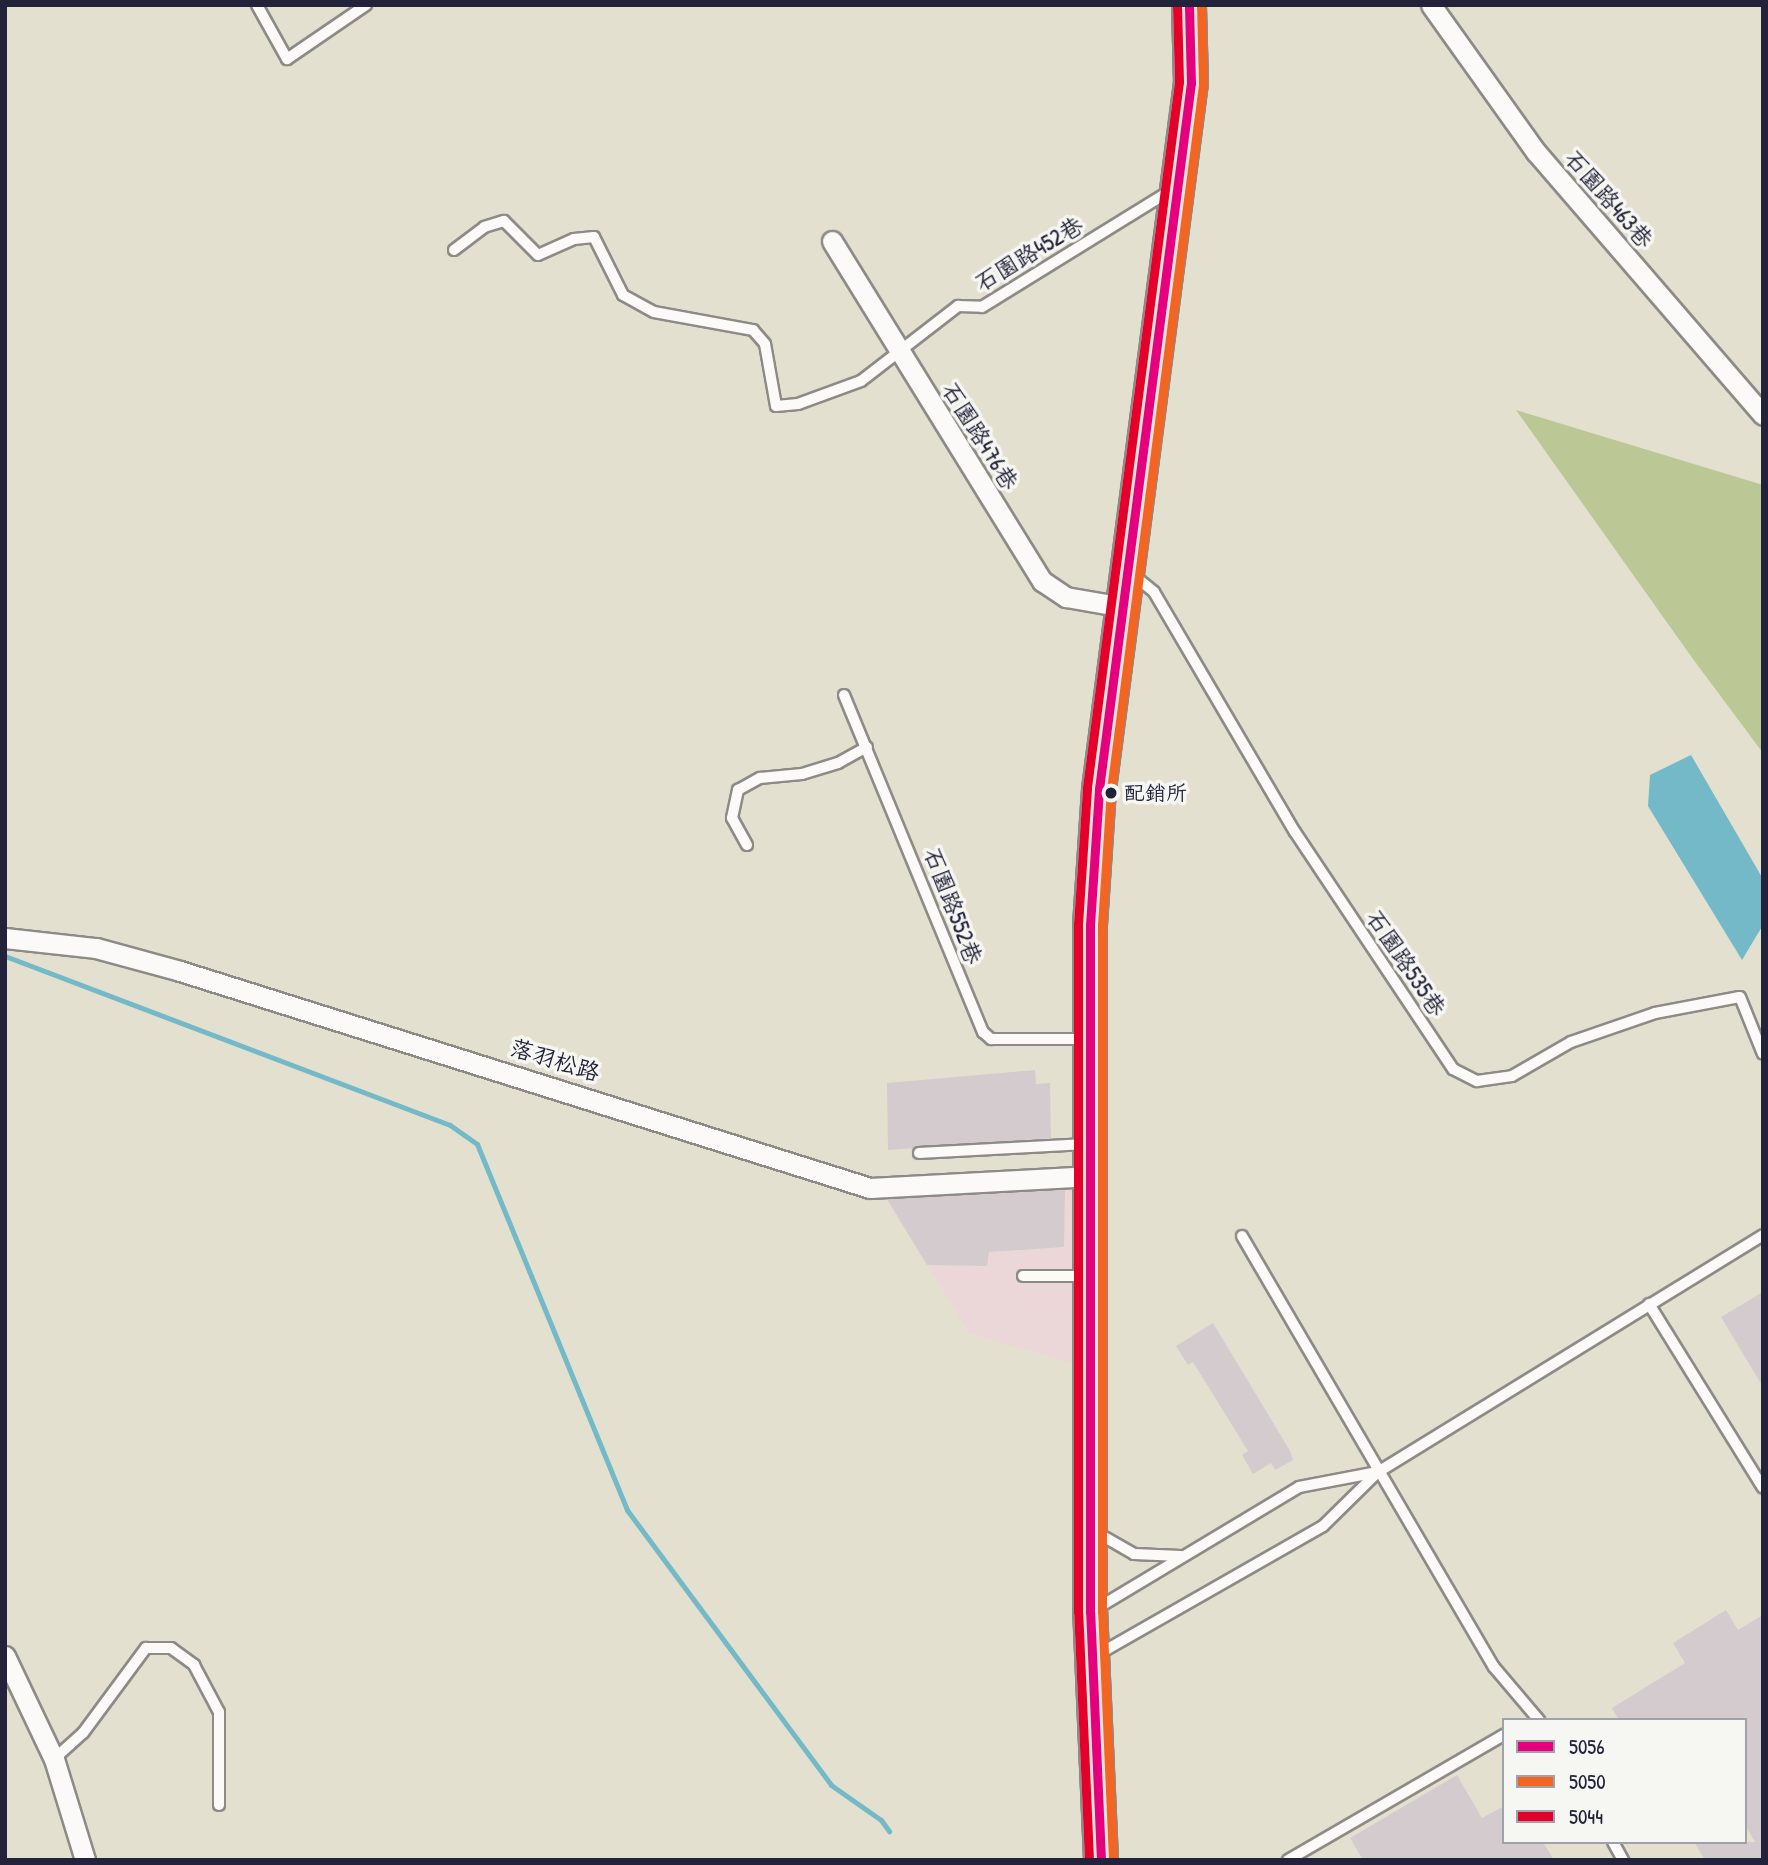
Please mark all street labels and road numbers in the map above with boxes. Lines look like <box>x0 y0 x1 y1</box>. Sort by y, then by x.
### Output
street label: 石園路463巷 <box>1559 145 1659 253</box>
street label: 石園路452巷 <box>970 211 1088 297</box>
street label: 石園路476巷 <box>936 377 1024 495</box>
street label: 石園路552巷 <box>918 844 988 968</box>
street label: 石園路535巷 <box>1361 905 1451 1021</box>
street label: 落羽松路 <box>507 1033 603 1087</box>

